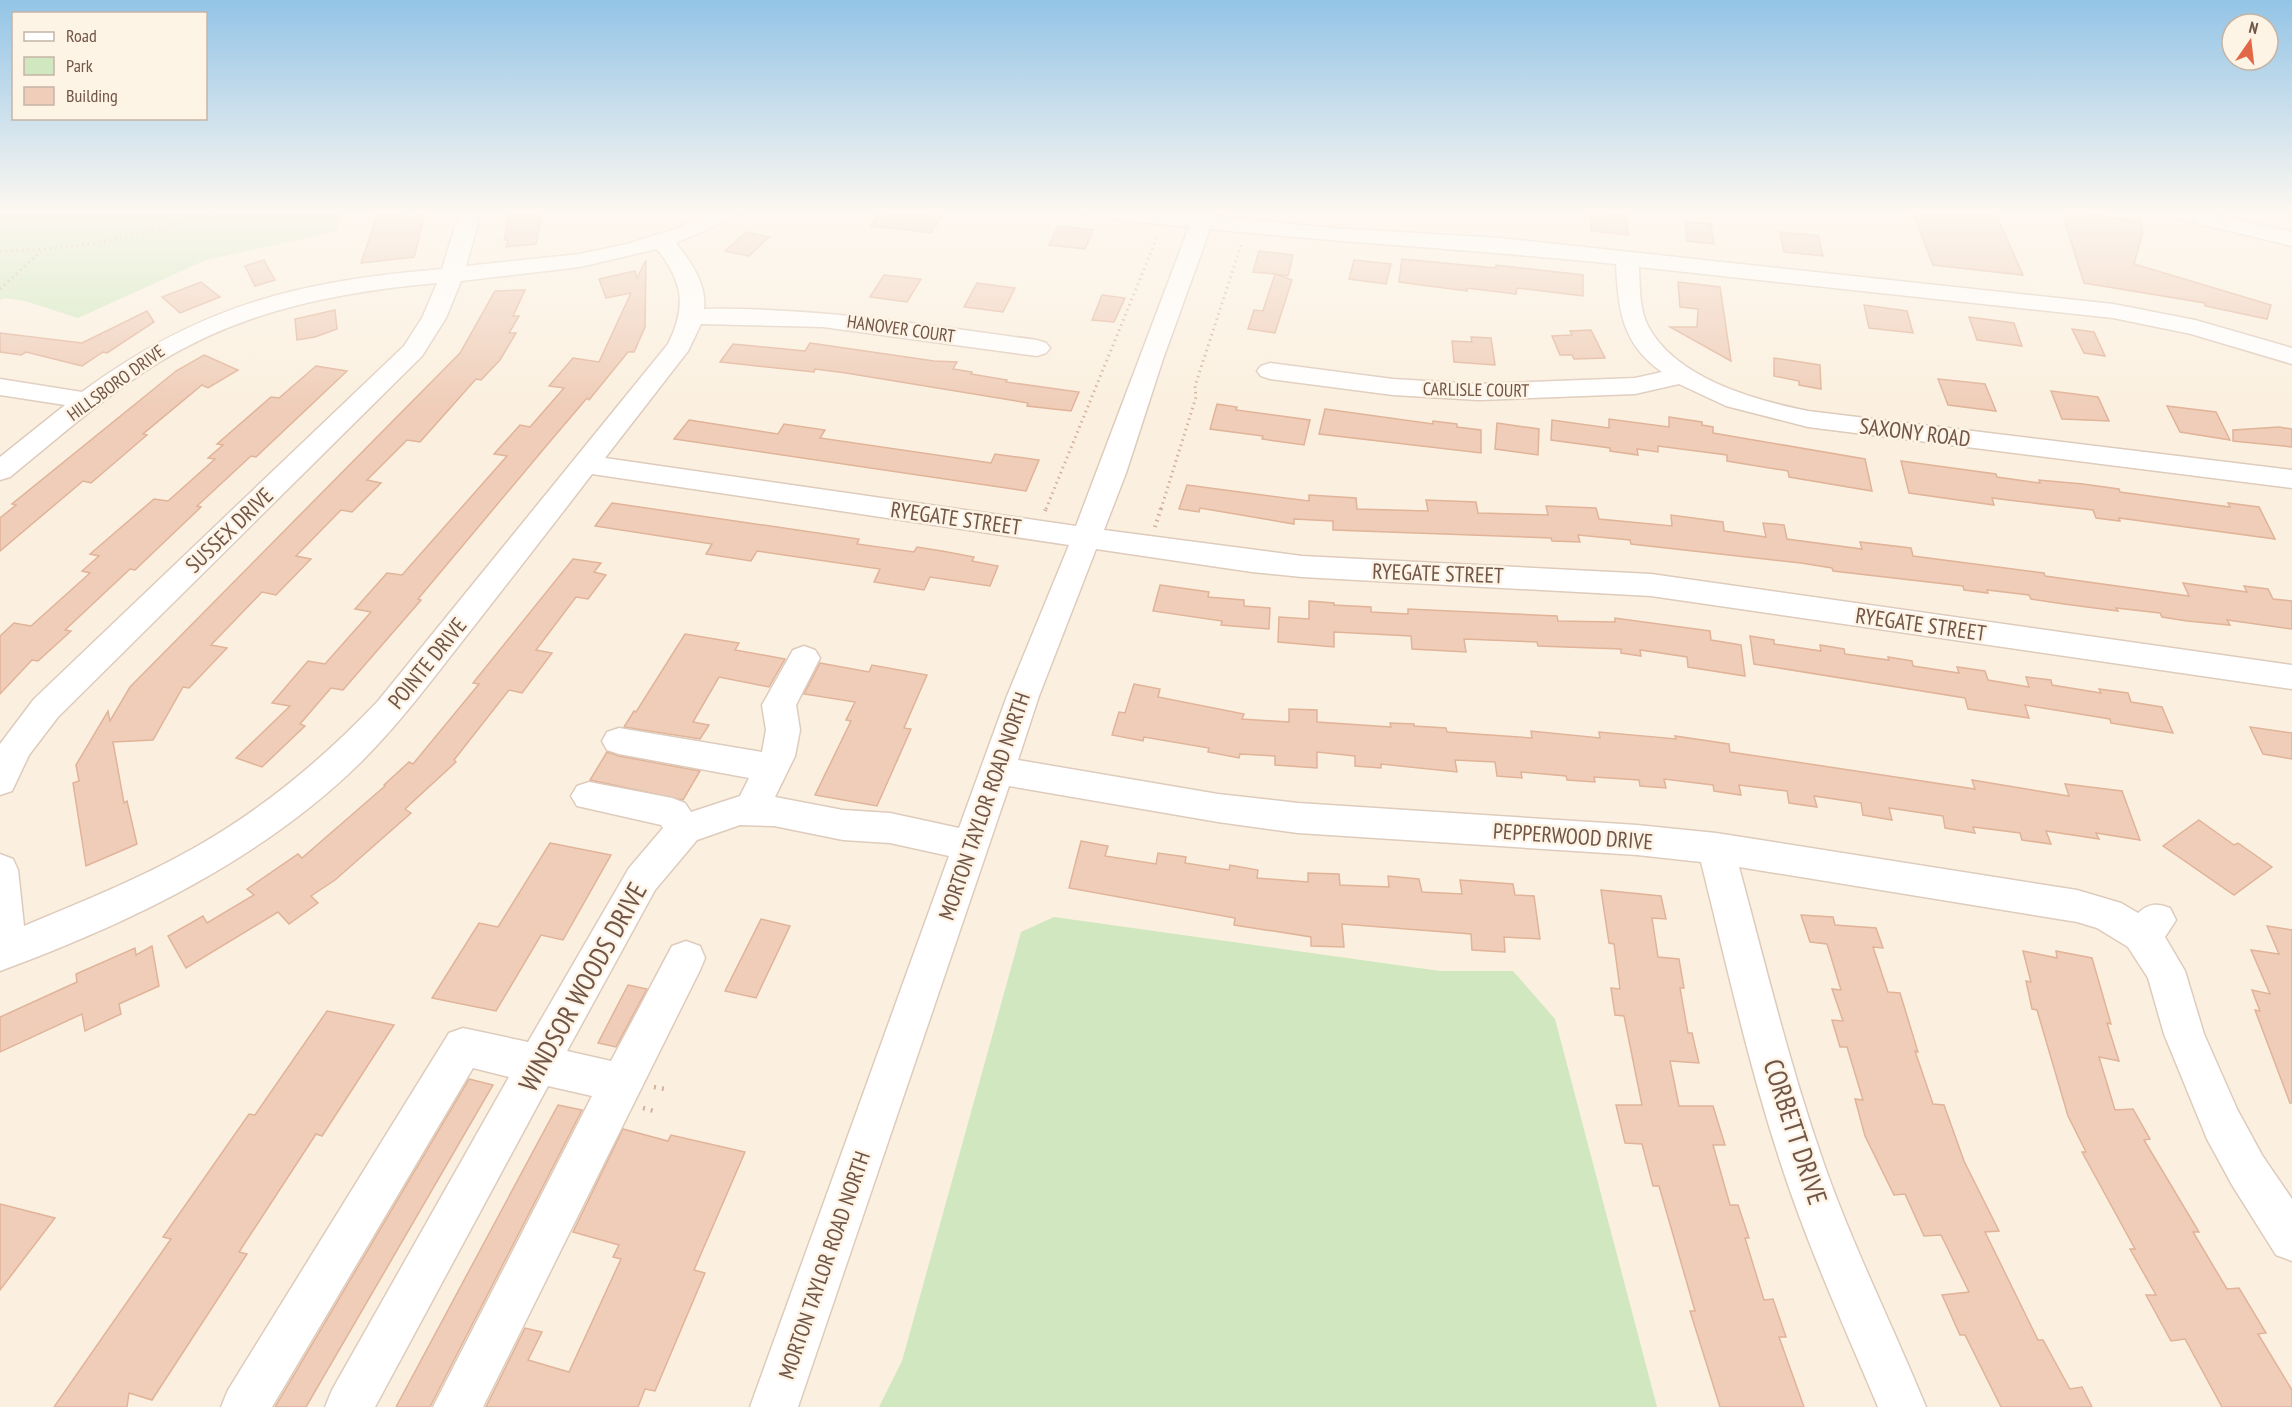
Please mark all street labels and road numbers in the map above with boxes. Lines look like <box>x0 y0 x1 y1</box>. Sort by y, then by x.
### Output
street label: HANOVER COURT <box>846 310 957 347</box>
street label: HILLSBORO DRIVE <box>62 339 169 426</box>
street label: CARLISLE COURT <box>1423 377 1529 402</box>
street label: SAXONY ROAD <box>1858 411 1972 453</box>
street label: SUSSEX DRIVE <box>179 481 279 579</box>
street label: RYEGATE STREET <box>889 495 1023 541</box>
street label: RYEGATE STREET <box>1372 557 1504 589</box>
street label: RYEGATE STREET <box>1854 601 1988 647</box>
street label: POINTE DRIVE <box>382 612 472 714</box>
street label: MORTON TAYLOR ROAD NORTH <box>932 689 1036 923</box>
street label: PEPPERWOOD DRIVE <box>1492 816 1654 856</box>
street label: WINDSOR WOODS DRIVE <box>511 876 654 1097</box>
street label: CORBETT DRIVE <box>1756 1055 1835 1209</box>
street label: MORTON TAYLOR ROAD NORTH <box>772 1148 876 1382</box>

